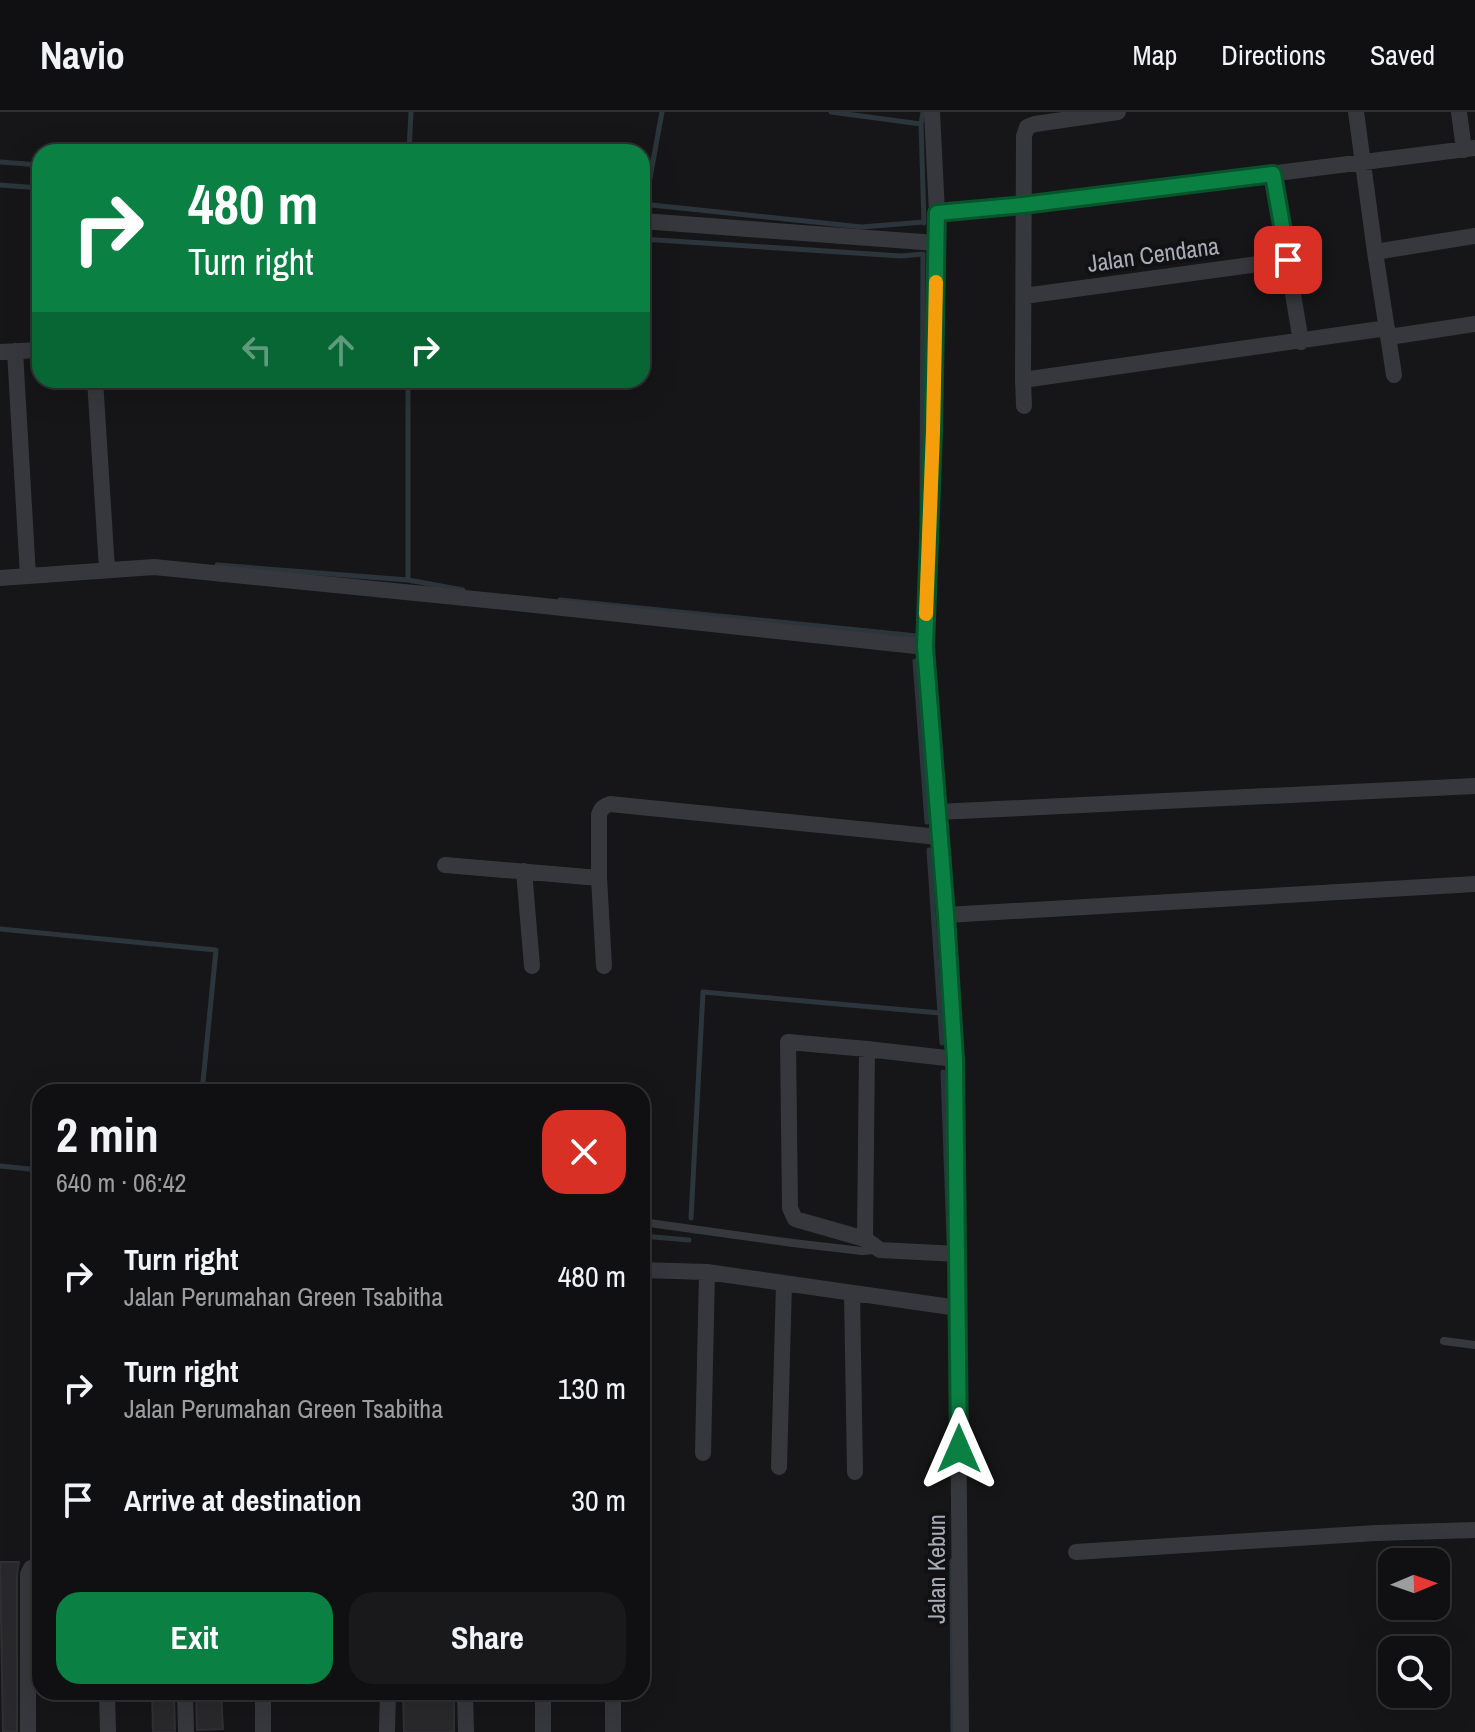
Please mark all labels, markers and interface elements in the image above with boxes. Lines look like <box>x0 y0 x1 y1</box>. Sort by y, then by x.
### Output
text: Navio <box>40 30 125 81</box>
text: Map <box>1133 36 1177 74</box>
text: Directions <box>1221 36 1326 74</box>
text: Saved <box>1370 36 1435 74</box>
text: 480 m <box>188 166 318 241</box>
icon: right <box>56 176 160 280</box>
pin <box>1254 226 1322 294</box>
street label: Jalan Cendana <box>1085 229 1221 279</box>
text: Turn right <box>188 238 313 286</box>
icon: arrive <box>1266 238 1310 282</box>
icon: left <box>235 328 279 372</box>
icon: ahead <box>319 328 363 372</box>
icon: right <box>403 328 447 372</box>
text: 2 min <box>56 1102 159 1167</box>
button: close <box>542 1110 626 1194</box>
text: 640 m · 06:42 <box>56 1165 186 1200</box>
text: Turn right <box>124 1239 238 1279</box>
icon: right <box>56 1254 100 1298</box>
text: 480 m <box>558 1256 626 1296</box>
text: Jalan Perumahan Green Tsabitha <box>124 1279 443 1314</box>
text: Turn right <box>124 1351 238 1391</box>
icon: right <box>56 1366 100 1410</box>
text: 130 m <box>558 1368 626 1408</box>
text: Jalan Perumahan Green Tsabitha <box>124 1391 443 1426</box>
position arrow <box>917 1407 1001 1491</box>
icon: arrive <box>56 1478 100 1522</box>
text: Arrive at destination <box>124 1480 362 1520</box>
text: 30 m <box>571 1480 626 1520</box>
street label: Jalan Kebun <box>920 1514 952 1624</box>
north arrow <box>1378 1548 1450 1620</box>
map controls <box>1378 1548 1450 1708</box>
button: Exit <box>56 1592 333 1684</box>
button: Share <box>349 1592 626 1684</box>
button: search <box>1378 1636 1450 1708</box>

